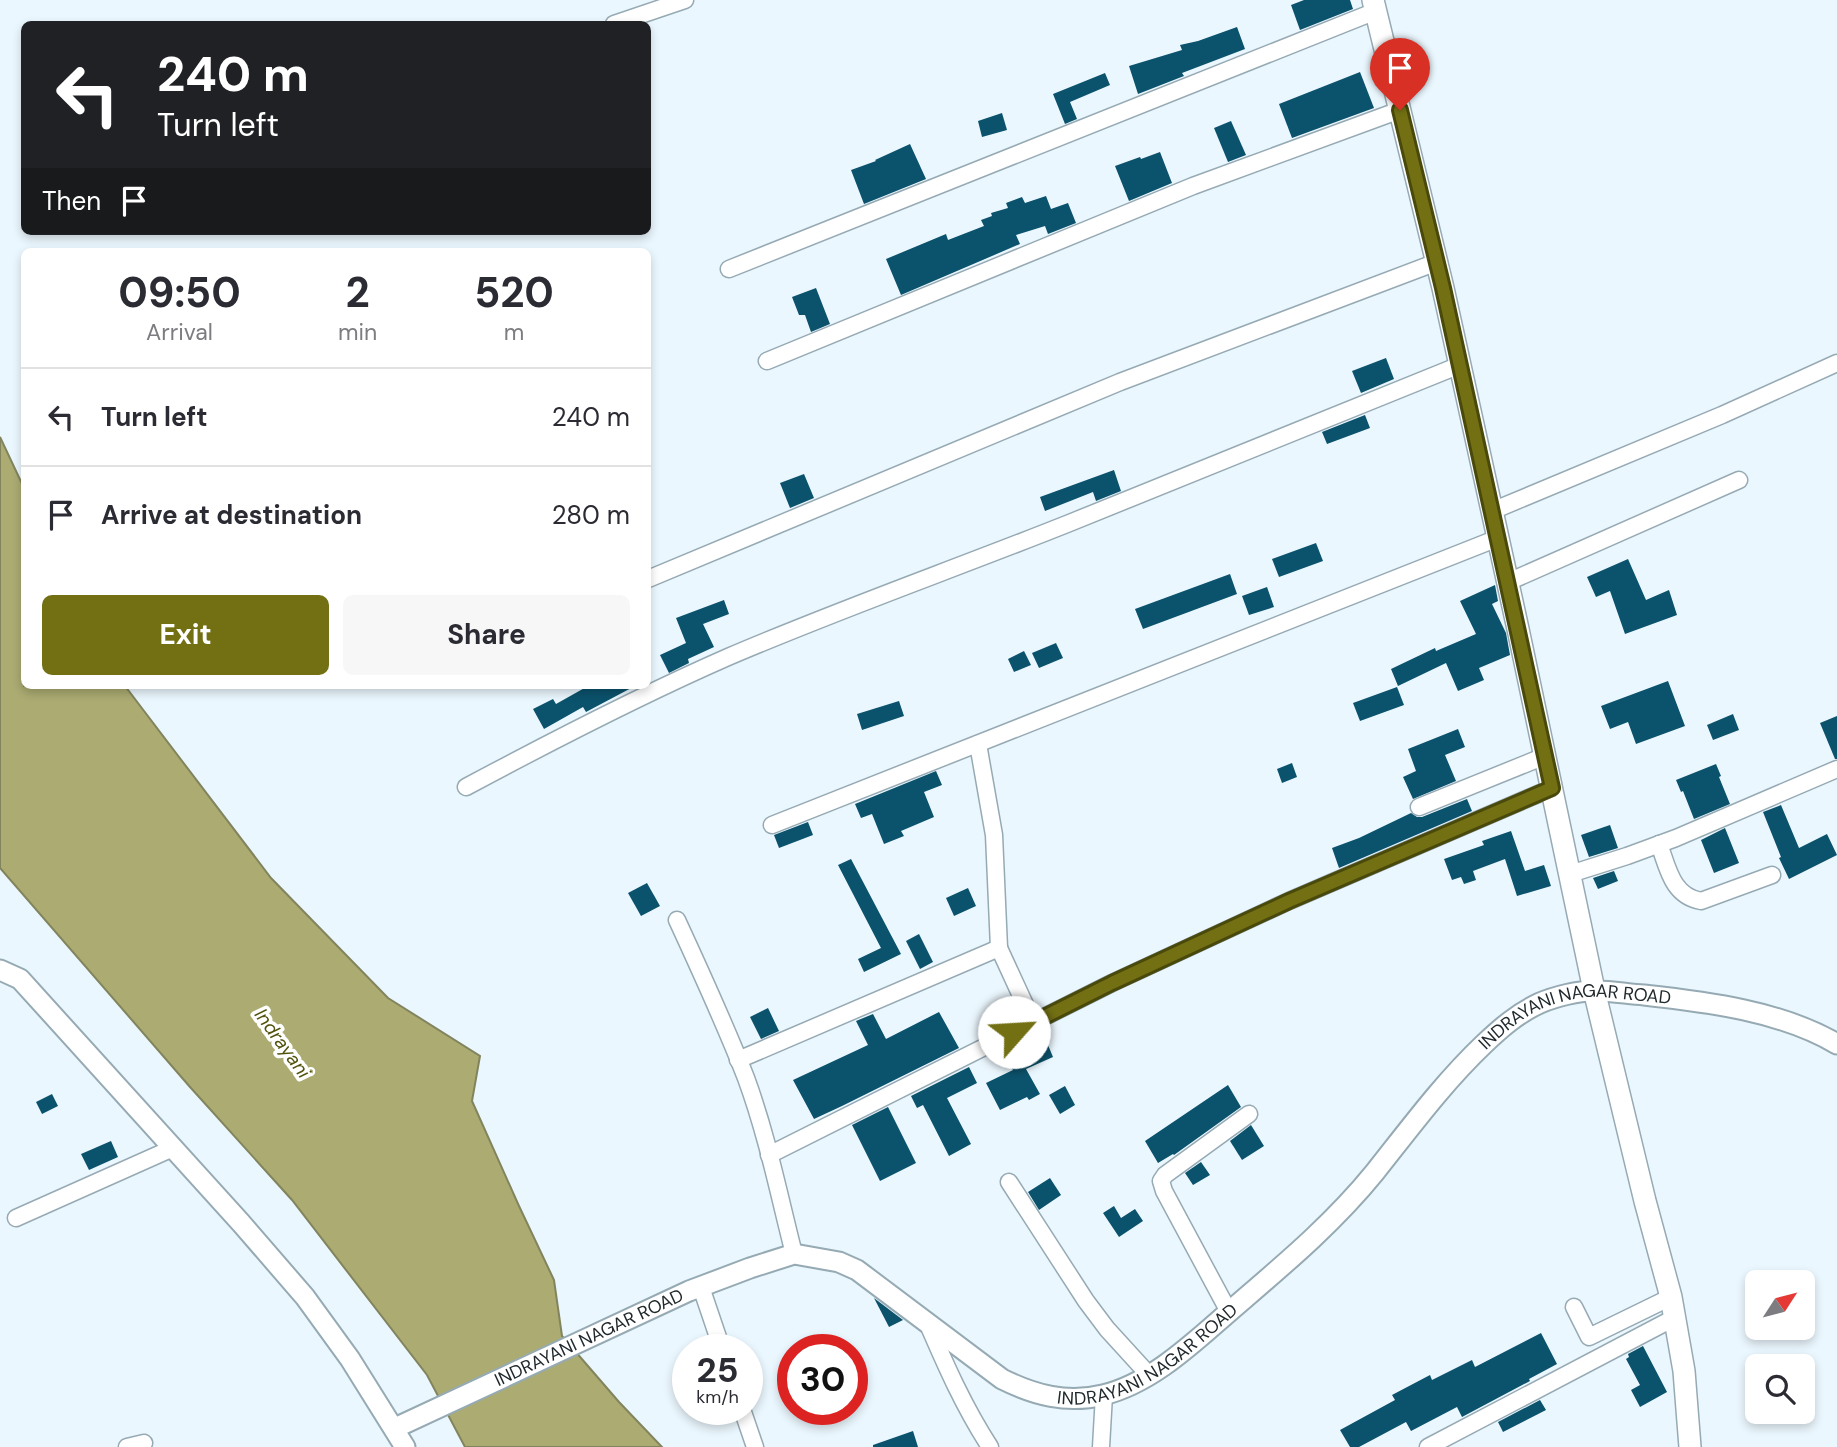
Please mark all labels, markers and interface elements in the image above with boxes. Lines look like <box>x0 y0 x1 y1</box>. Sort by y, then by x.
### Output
pin <box>1370 38 1430 110</box>
text: 240 m <box>157 42 309 106</box>
icon: left <box>42 49 133 140</box>
icon: arrive <box>1381 49 1419 87</box>
text: Turn left <box>157 104 279 146</box>
icon: arrive <box>115 182 153 220</box>
text: Then <box>42 184 101 218</box>
text: 09:50 <box>118 265 241 320</box>
text: 2 <box>345 265 370 320</box>
text: 520 <box>474 265 554 320</box>
text: Arrival <box>146 317 213 347</box>
text: min <box>338 317 377 347</box>
text: m <box>504 317 524 347</box>
icon: left <box>42 398 80 436</box>
text: Turn left <box>101 400 208 434</box>
text: 240 m <box>552 400 630 434</box>
icon: arrive <box>42 496 80 534</box>
text: Arrive at destination <box>101 498 362 532</box>
text: 280 m <box>552 498 630 532</box>
button: Exit <box>42 595 329 675</box>
button: Share <box>343 595 630 675</box>
street label: INDRAYANI NAGAR ROAD <box>1473 979 1672 1055</box>
position arrow <box>977 995 1051 1069</box>
water label: Indrayani <box>249 1003 317 1084</box>
north arrow <box>1745 1270 1815 1340</box>
map controls <box>1745 1270 1815 1424</box>
street label: INDRAYANI NAGAR ROAD <box>491 1283 687 1392</box>
street label: INDRAYANI NAGAR ROAD <box>1056 1298 1242 1411</box>
speed limit sign: 30 <box>777 1334 868 1425</box>
text: 25 <box>697 1347 738 1393</box>
button: search <box>1745 1354 1815 1424</box>
text: km/h <box>696 1385 739 1409</box>

